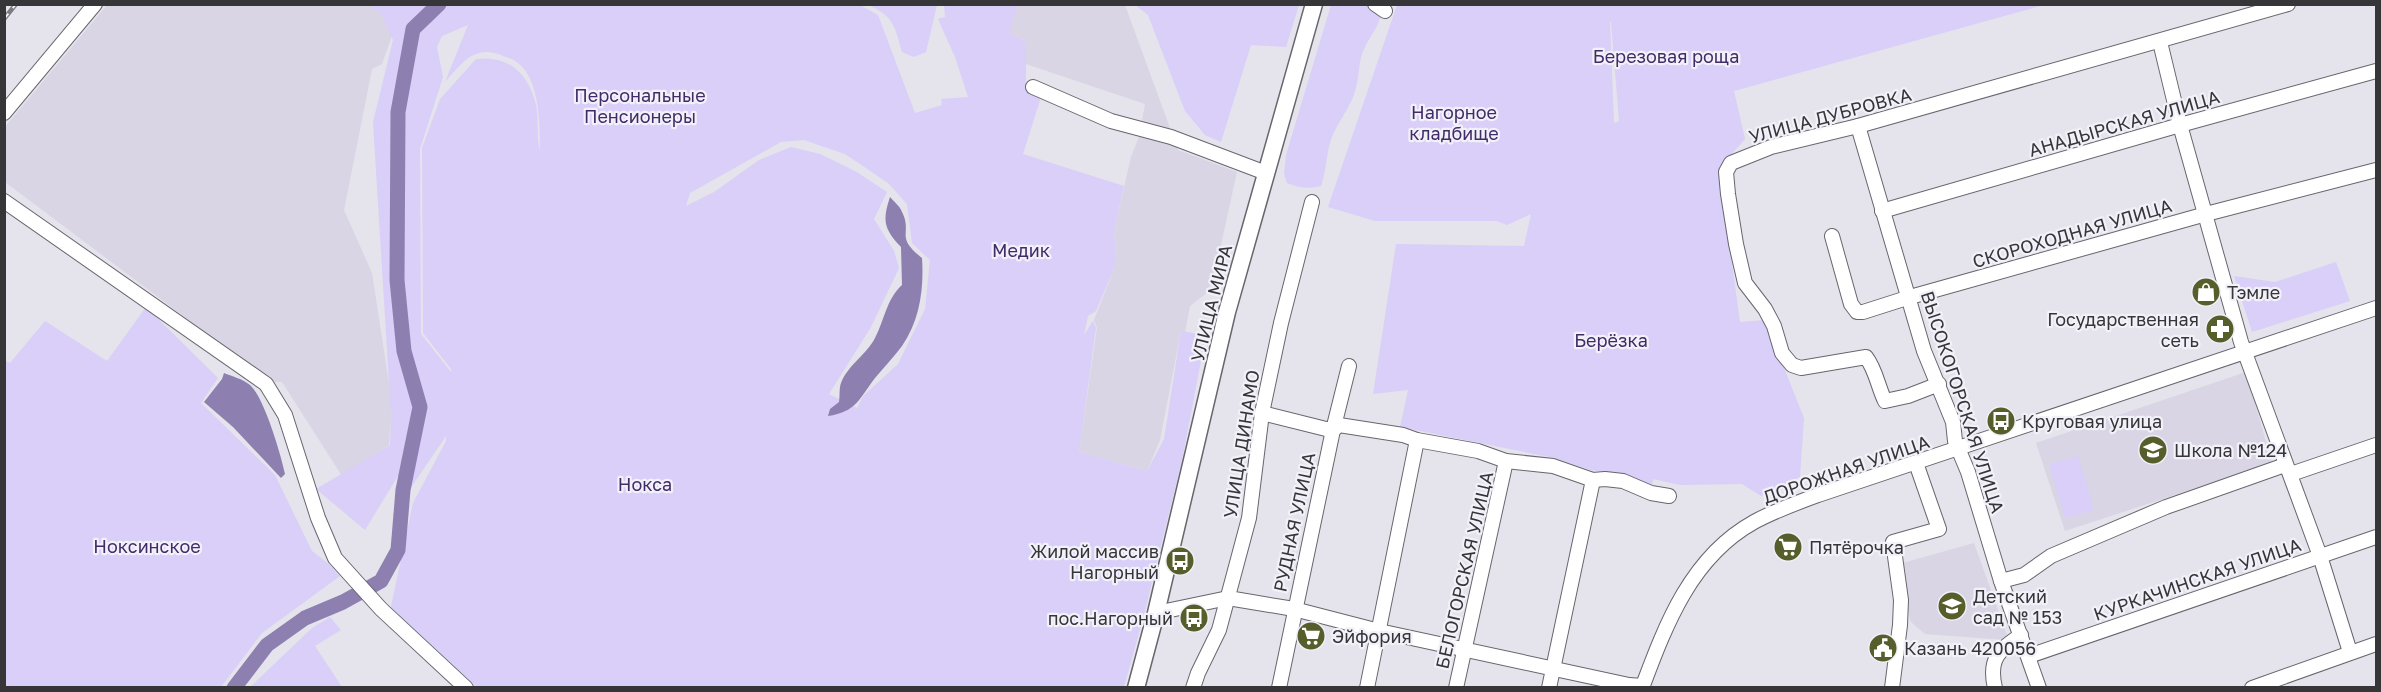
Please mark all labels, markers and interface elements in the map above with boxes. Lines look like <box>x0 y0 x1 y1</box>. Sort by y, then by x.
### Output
park label: Березовая роща <box>1593 45 1739 67</box>
street label: УЛИЦА ДУБРОВКА <box>1746 83 1914 147</box>
park label: Персональные Пенсионеры <box>574 84 706 127</box>
street label: АНАДЫРСКАЯ УЛИЦА <box>2026 85 2222 161</box>
park label: Нагорное кладбище <box>1409 101 1499 144</box>
street label: СКОРОХОДНАЯ УЛИЦА <box>1970 194 2174 272</box>
park label: Медик <box>992 239 1050 261</box>
street label: УЛИЦА МИРА <box>1186 242 1236 364</box>
shop icon: Тэмле <box>2190 276 2222 308</box>
place label: Тэмле <box>2227 281 2280 303</box>
street label: ВЫСОКОГОРСКАЯ УЛИЦА <box>1917 288 2009 516</box>
place label: Государственная сеть <box>2047 308 2199 351</box>
pharmacy icon: Государственная сеть <box>2204 313 2236 345</box>
park label: Берёзка <box>1574 329 1648 351</box>
street label: УЛИЦА ДИНАМО <box>1218 368 1264 520</box>
bus stop icon: Круговая улица <box>1985 405 2017 437</box>
place label: Круговая улица <box>2022 410 2162 432</box>
street label: ДОРОЖНАЯ УЛИЦА <box>1760 430 1932 508</box>
school or university icon: Школа №124 <box>2137 434 2169 466</box>
place label: Школа №124 <box>2174 439 2287 461</box>
street label: РУДНАЯ УЛИЦА <box>1268 450 1320 594</box>
street label: БЕЛОГОРСКАЯ УЛИЦА <box>1431 469 1497 671</box>
park label: Нокса <box>618 473 672 495</box>
supermarket icon: Пятёрочка <box>1772 531 1804 563</box>
street label: КУРКАЧИНСКАЯ УЛИЦА <box>2090 533 2304 625</box>
park label: Ноксинское <box>93 535 201 557</box>
place label: Пятёрочка <box>1809 536 1904 558</box>
place label: Жилой массив Нагорный <box>1030 540 1159 583</box>
bus stop icon: Жилой массив Нагорный <box>1164 545 1196 577</box>
place label: Детский сад № 153 <box>1973 585 2062 628</box>
school or university icon: Детский сад № 153 <box>1936 590 1968 622</box>
bus stop icon: пос.Нагорный <box>1178 602 1210 634</box>
place label: пос.Нагорный <box>1048 607 1173 629</box>
supermarket icon: Эйфория <box>1295 620 1327 652</box>
place label: Эйфория <box>1332 625 1412 647</box>
public building icon: Казань 420056 <box>1867 632 1899 664</box>
place label: Казань 420056 <box>1904 637 2036 659</box>

